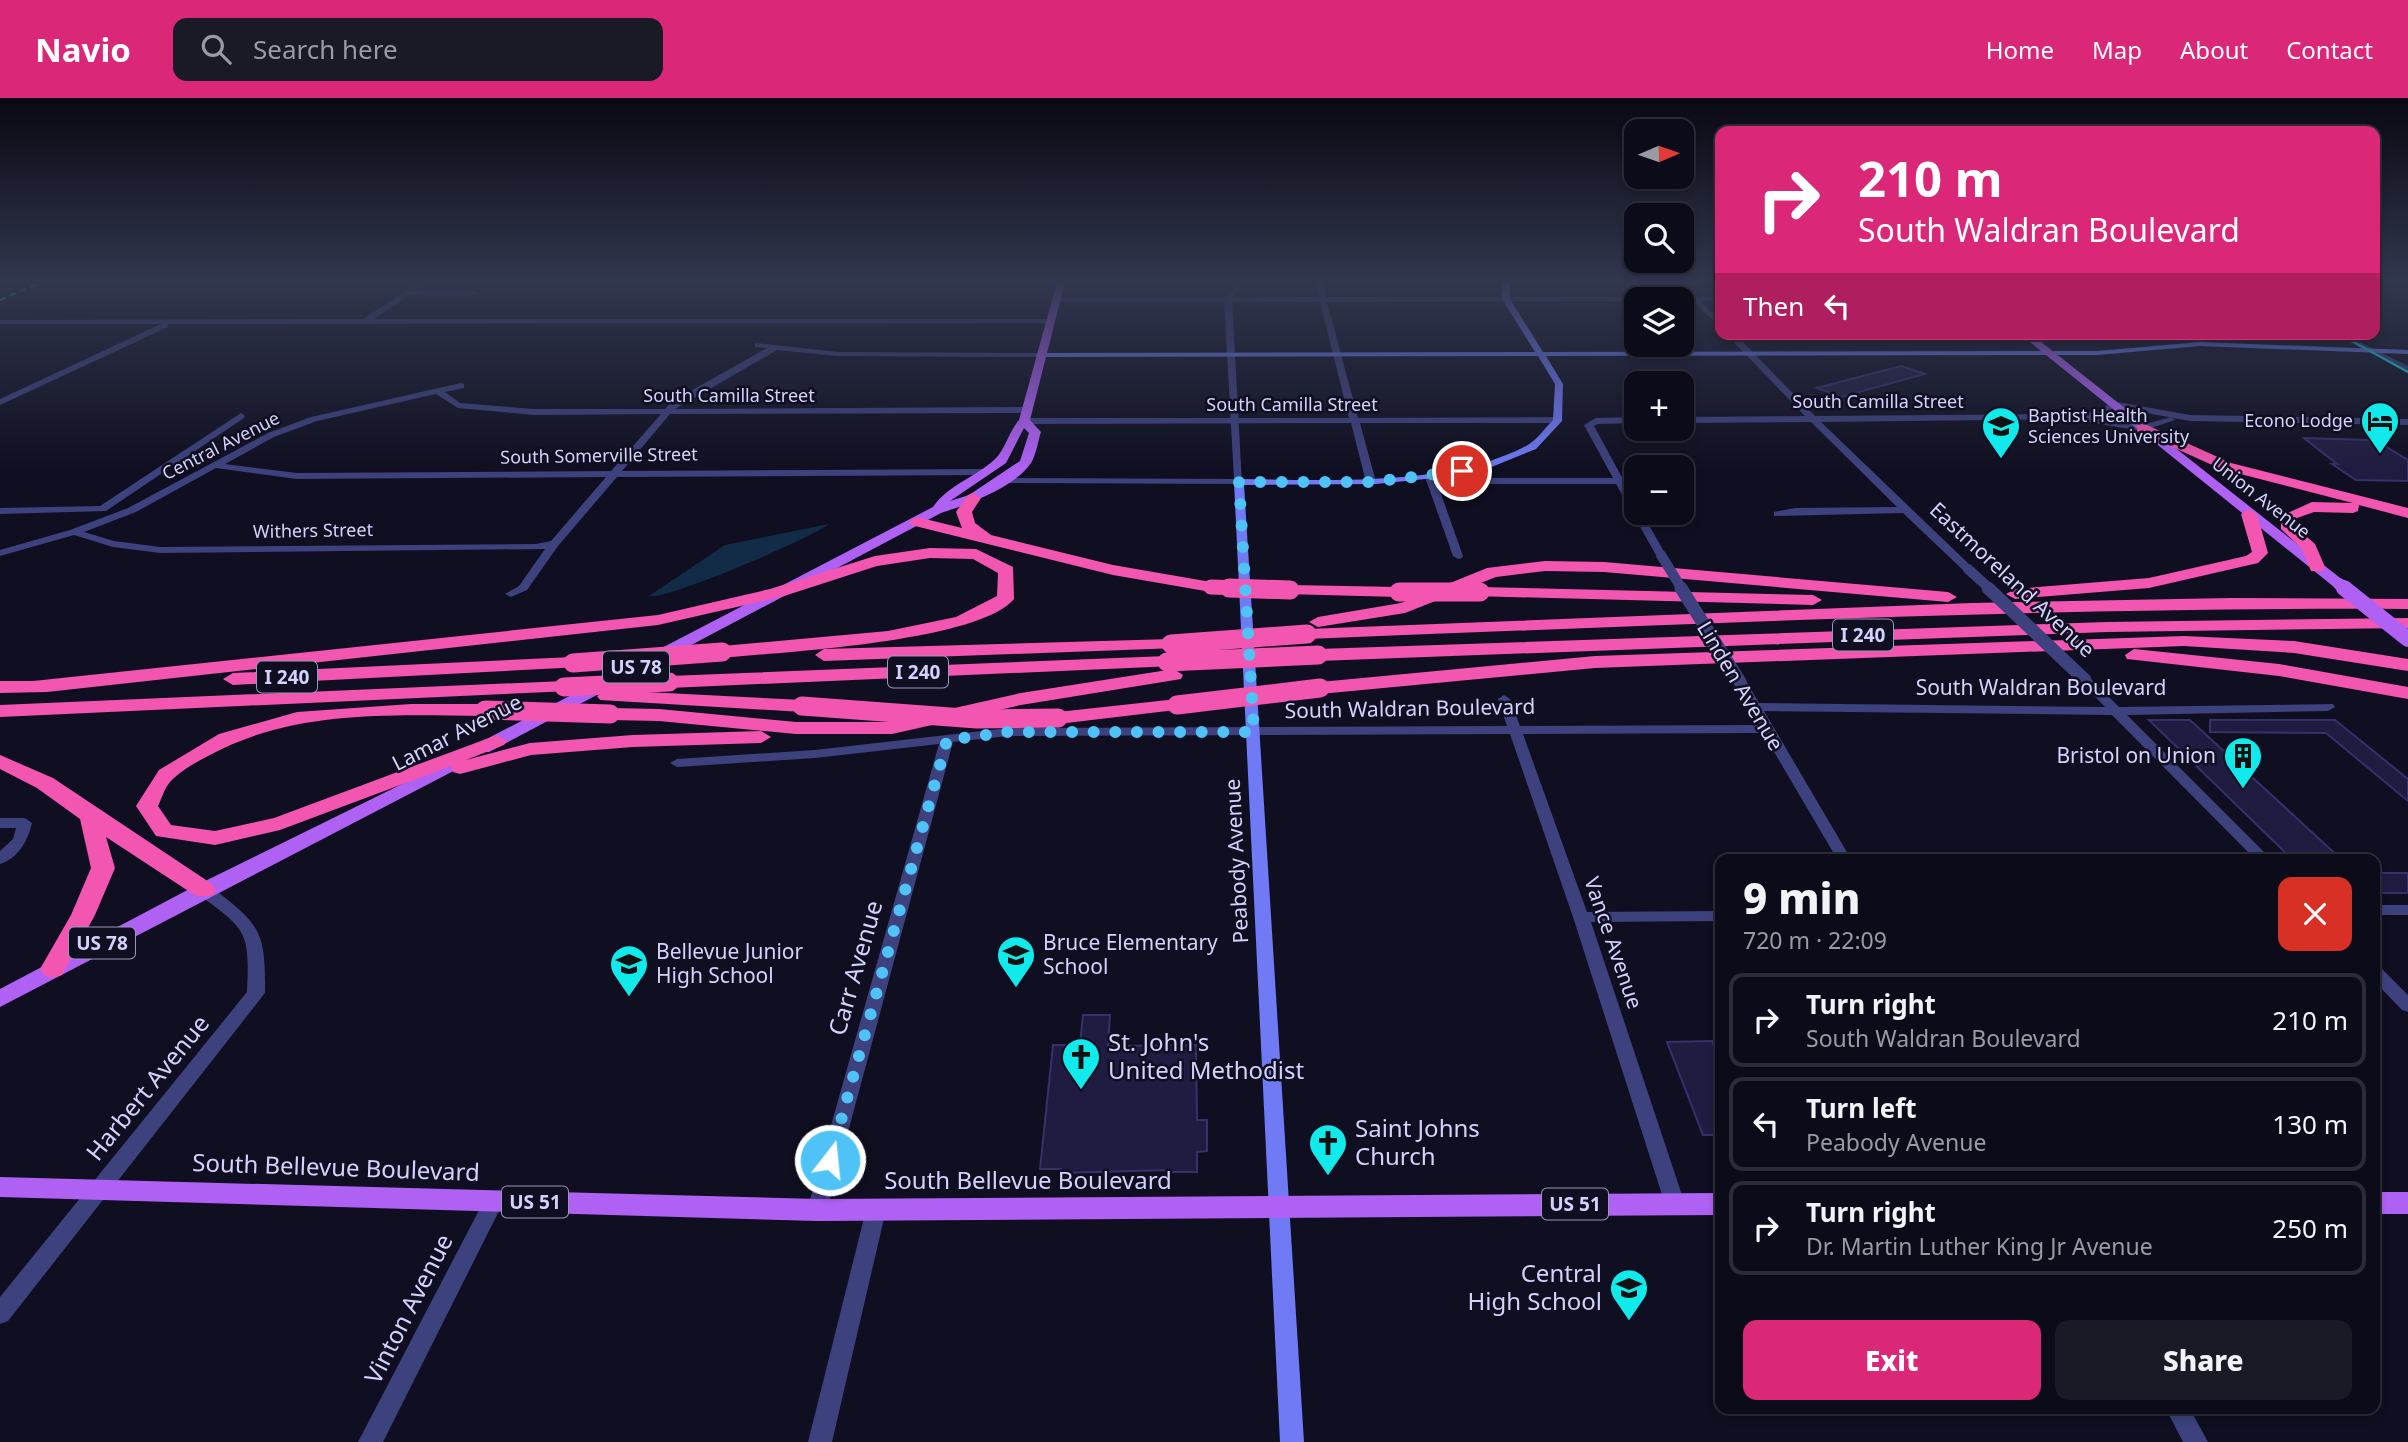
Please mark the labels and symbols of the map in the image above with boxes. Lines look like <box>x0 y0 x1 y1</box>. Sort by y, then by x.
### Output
north arrow <box>1624 119 1694 189</box>
street label: South Camilla Street <box>643 383 815 407</box>
street label: South Camilla Street <box>1792 389 1964 413</box>
street label: South Camilla Street <box>1206 392 1378 416</box>
hotel icon: Econo Lodge <box>2359 400 2401 455</box>
place label: Baptist Health Sciences University <box>2028 403 2190 448</box>
street label: Central Avenue <box>158 405 283 485</box>
school or university icon: Baptist Health Sciences University <box>1980 405 2022 460</box>
place label: Econo Lodge <box>2244 408 2353 432</box>
street label: South Somerville Street <box>500 441 698 469</box>
pin <box>1432 441 1492 501</box>
street label: Union Avenue <box>2207 451 2316 543</box>
street label: Eastmoreland Avenue <box>1924 495 2101 663</box>
street label: Withers Street <box>253 517 374 543</box>
street label: Linden Avenue <box>1691 616 1791 755</box>
road number: I 240 <box>1833 620 1893 650</box>
road number: US 78 <box>603 652 669 682</box>
road number: I 240 <box>888 656 948 688</box>
road number: I 240 <box>257 662 317 692</box>
street label: South Waldran Boulevard <box>1916 673 2166 701</box>
street label: Lamar Avenue <box>387 687 526 777</box>
street label: South Waldran Boulevard <box>1284 692 1536 724</box>
building icon: Bristol on Union <box>2222 735 2264 790</box>
place label: Bristol on Union <box>2056 741 2216 769</box>
street label: Peabody Avenue <box>1218 778 1254 944</box>
street label: Vance Avenue <box>1578 873 1650 1013</box>
street label: Carr Avenue <box>820 896 890 1039</box>
road number: US 78 <box>69 928 135 958</box>
place label: Bruce Elementary School <box>1043 928 1218 980</box>
school or university icon: Bruce Elementary School <box>995 934 1037 989</box>
place label: Bellevue Junior High School <box>656 937 804 989</box>
school or university icon: Bellevue Junior High School <box>608 943 650 998</box>
street label: Harbert Avenue <box>78 1007 216 1167</box>
place label: St. John's United Methodist <box>1108 1025 1305 1086</box>
church icon: St. John's United Methodist <box>1060 1036 1102 1091</box>
place label: Saint Johns Church <box>1355 1111 1480 1172</box>
church icon: Saint Johns Church <box>1307 1122 1349 1177</box>
position arrow <box>793 1123 867 1197</box>
street label: South Bellevue Boulevard <box>192 1145 480 1188</box>
street label: South Bellevue Boulevard <box>884 1163 1172 1196</box>
road number: US 51 <box>502 1186 568 1218</box>
road number: US 51 <box>1542 1188 1608 1220</box>
street label: Vinton Avenue <box>356 1228 460 1389</box>
place label: Central High School <box>1467 1256 1602 1317</box>
school or university icon: Central High School <box>1608 1267 1650 1322</box>

